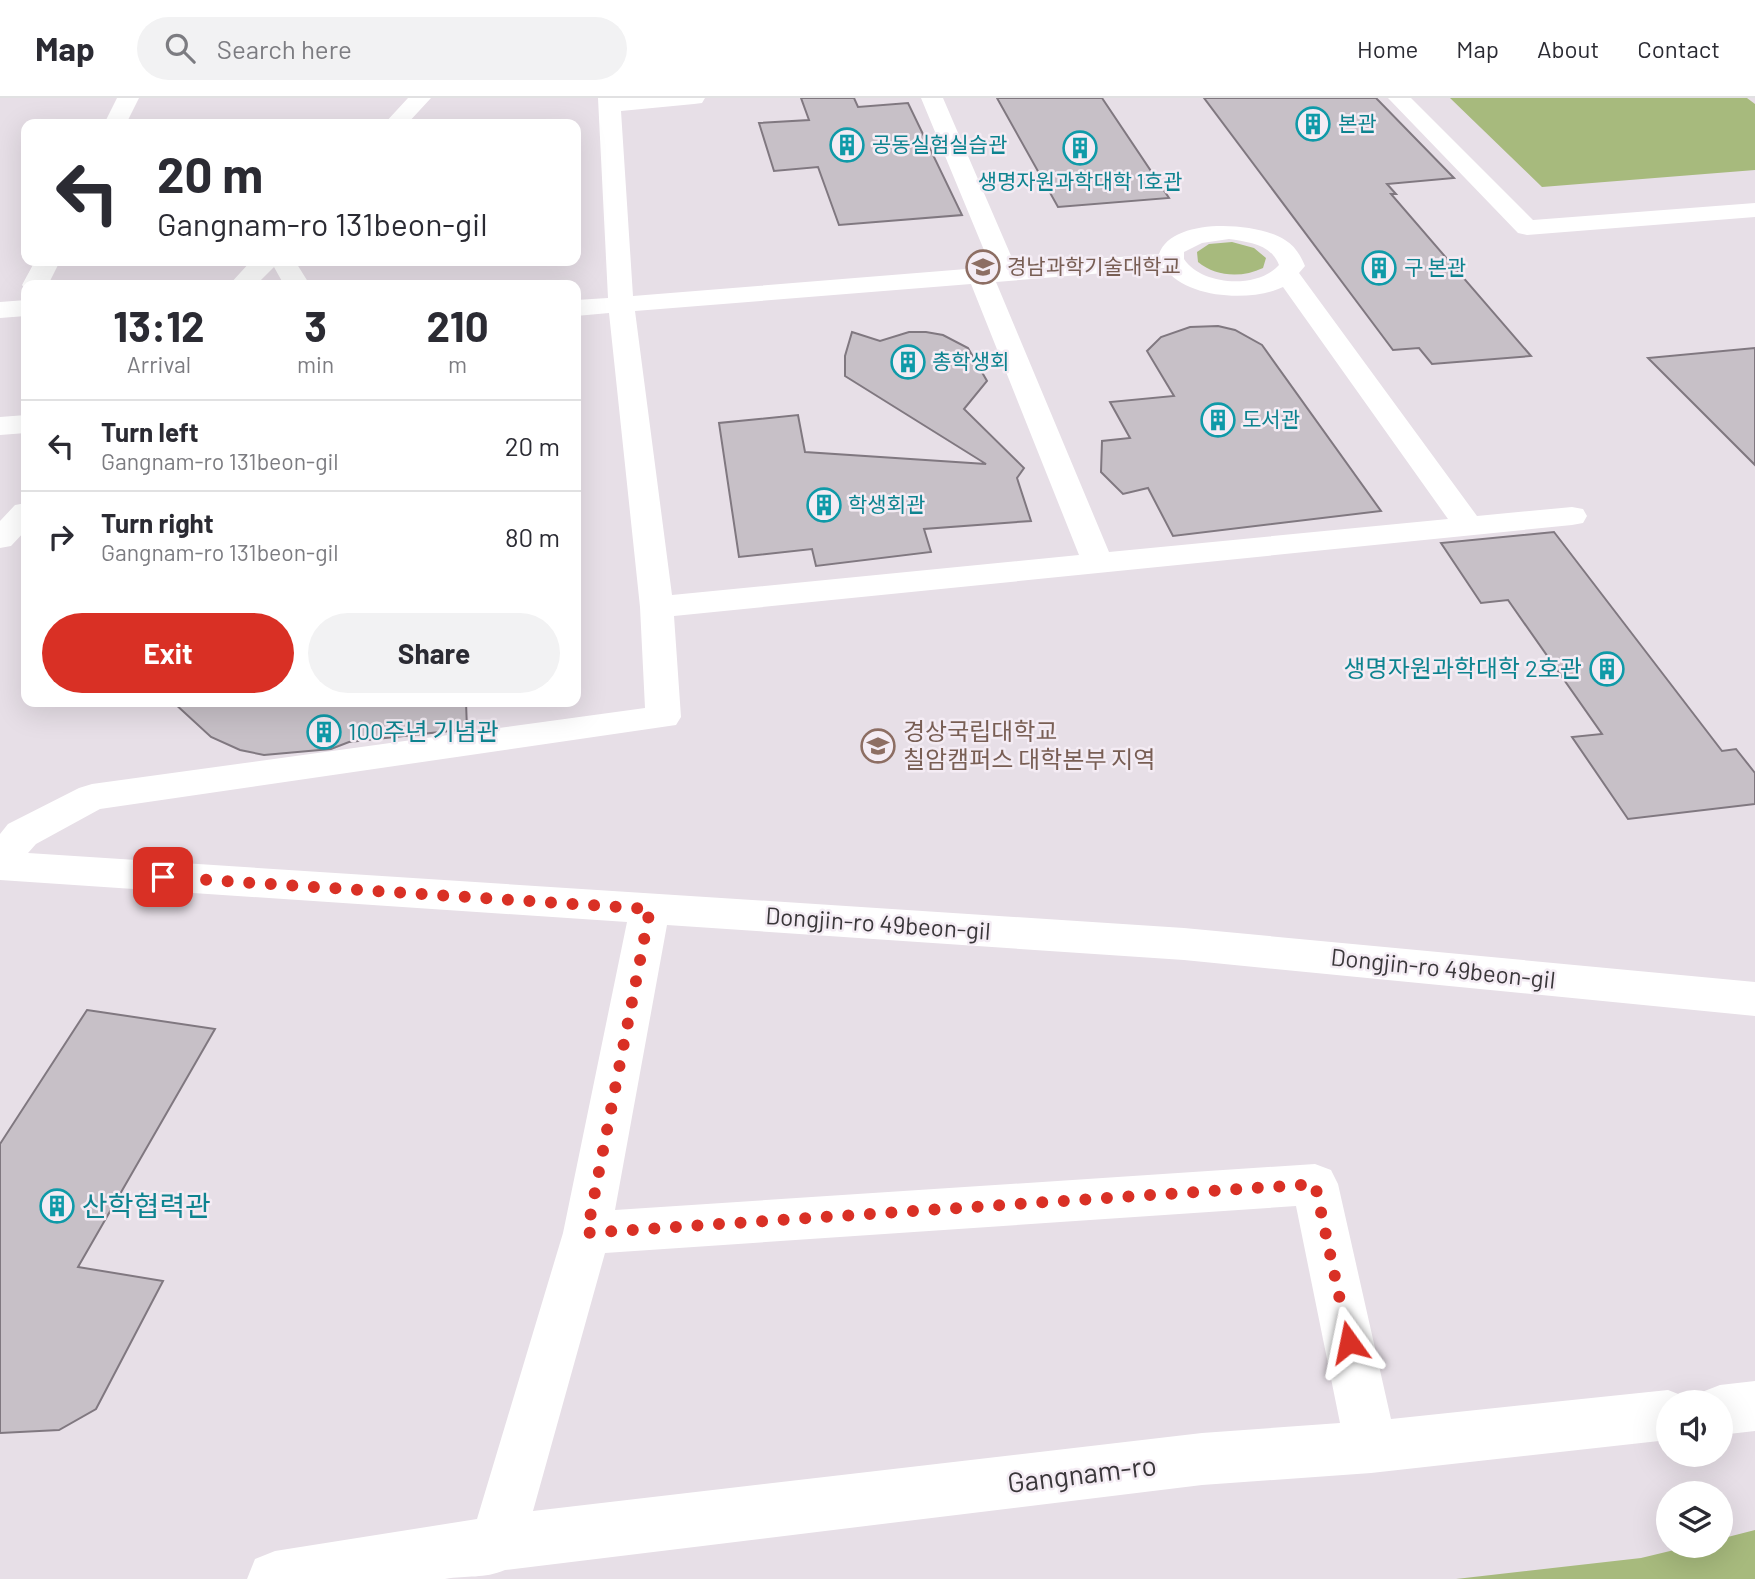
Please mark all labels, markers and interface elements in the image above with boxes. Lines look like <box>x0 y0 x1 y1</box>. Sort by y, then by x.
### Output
search box <box>137 17 627 80</box>
text: Map <box>35 28 95 68</box>
icon: search <box>161 29 199 67</box>
text: Search here <box>217 33 352 64</box>
text: Home <box>1357 34 1418 63</box>
text: Map <box>1456 34 1499 63</box>
text: About <box>1537 34 1599 63</box>
text: Contact <box>1637 34 1720 63</box>
building icon: 본관 <box>1294 105 1332 143</box>
place label: 본관 <box>1338 110 1377 135</box>
building icon: 공동실험실습관 <box>828 126 866 164</box>
building icon: 생명자원과학대학 1호관 <box>1061 129 1099 167</box>
place label: 공동실험실습관 <box>872 131 1007 156</box>
text: 20 m <box>157 144 263 203</box>
icon: left <box>42 147 133 238</box>
place label: 생명자원과학대학 1호관 <box>978 168 1182 193</box>
text: Gangnam-ro 131beon-gil <box>157 204 488 242</box>
school or university icon: 경남과학기술대학교 <box>964 248 1002 286</box>
building icon: 구 본관 <box>1360 249 1398 287</box>
place label: 경남과학기술대학교 <box>1007 253 1181 278</box>
place label: 구 본관 <box>1404 254 1466 279</box>
text: 13:12 <box>113 300 205 350</box>
text: 3 <box>304 300 327 350</box>
text: 210 <box>427 300 489 350</box>
building icon: 총학생회 <box>889 343 927 381</box>
place label: 총학생회 <box>932 348 1009 373</box>
text: Arrival <box>127 350 191 378</box>
text: min <box>297 350 334 378</box>
text: m <box>448 350 467 378</box>
building icon: 도서관 <box>1199 401 1237 439</box>
place label: 도서관 <box>1242 406 1300 431</box>
text: Turn left <box>101 416 199 447</box>
icon: left <box>42 427 80 465</box>
text: 20 m <box>505 430 560 461</box>
text: Gangnam-ro 131beon-gil <box>101 447 339 475</box>
building icon: 학생회관 <box>805 486 843 524</box>
place label: 학생회관 <box>848 491 925 516</box>
text: Turn right <box>101 507 214 538</box>
icon: right <box>42 518 80 556</box>
text: 80 m <box>505 521 560 552</box>
text: Gangnam-ro 131beon-gil <box>101 538 339 566</box>
button: Exit <box>42 613 294 693</box>
button: Share <box>308 613 560 693</box>
building icon: 생명자원과학대학 2호관 <box>1588 650 1626 688</box>
place label: 생명자원과학대학 2호관 <box>1344 653 1582 682</box>
building icon: 100주년 기념관 <box>305 713 343 751</box>
place label: 100주년 기념관 <box>348 716 499 745</box>
place label: 경상국립대학교 칠암캠퍼스 대학본부 지역 <box>903 716 1155 773</box>
school or university icon: 경상국립대학교 칠암캠퍼스 대학본부 지역 <box>859 727 897 765</box>
pin <box>133 847 193 907</box>
icon: arrive <box>144 858 182 896</box>
street label: Dongjin-ro 49beon-gil <box>765 900 992 945</box>
street label: Dongjin-ro 49beon-gil <box>1329 941 1557 994</box>
building icon: 산학협력관 <box>38 1187 76 1225</box>
place label: 산학협력관 <box>82 1188 211 1222</box>
position arrow <box>1312 1305 1386 1379</box>
map controls <box>1656 1390 1733 1558</box>
button: sound <box>1656 1390 1733 1467</box>
street label: Gangnam-ro <box>1005 1447 1158 1499</box>
button: layers <box>1656 1481 1733 1558</box>

